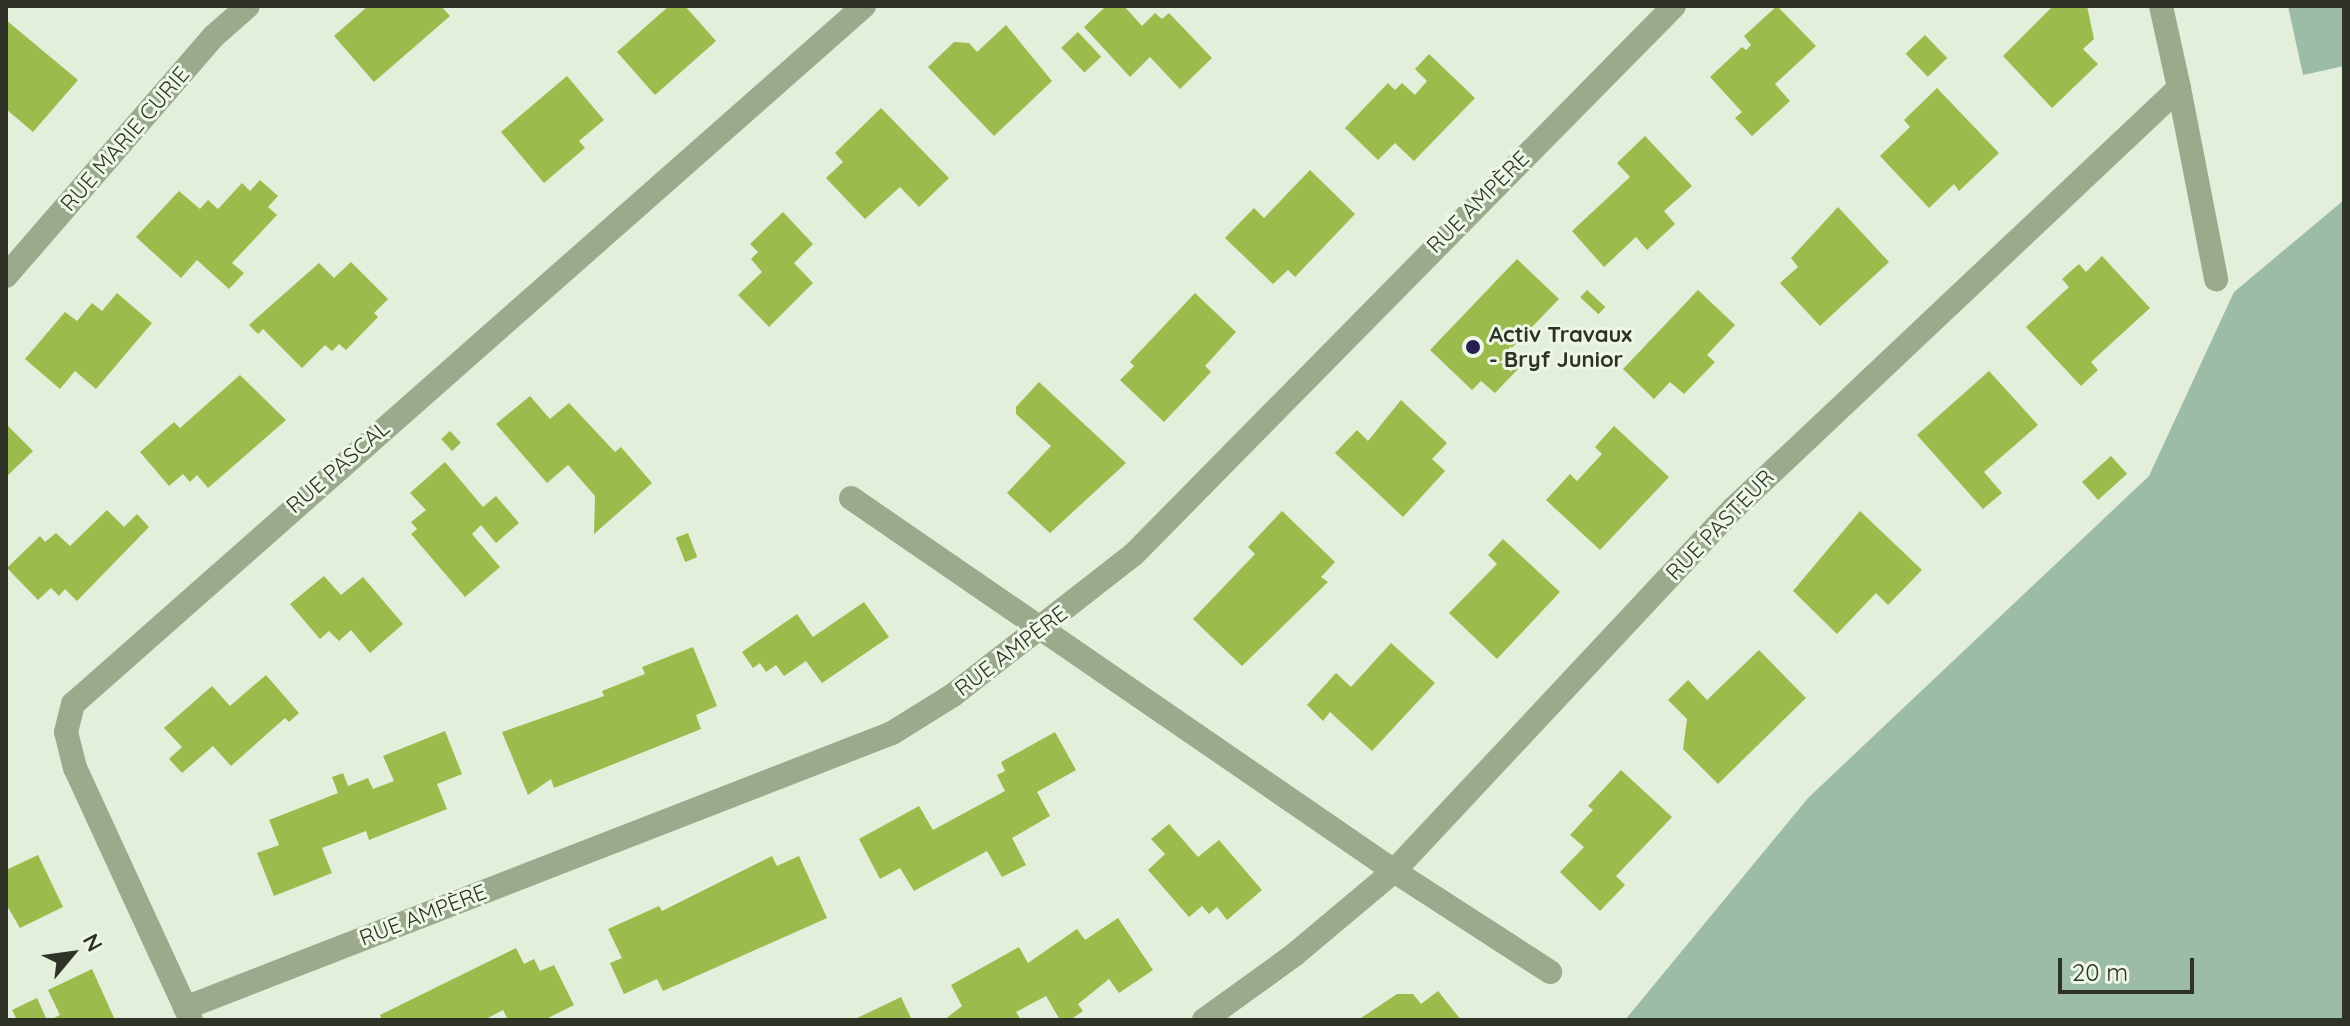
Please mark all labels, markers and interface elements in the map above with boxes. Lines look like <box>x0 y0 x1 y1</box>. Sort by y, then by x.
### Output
street label: RUE MARIE CURIE <box>55 61 195 217</box>
street label: RUE AMPÈRE <box>1421 145 1535 259</box>
place label: Activ Travaux - Bryf Junior <box>1489 321 1632 372</box>
marker: Activ Travaux - Bryf Junior <box>1464 338 1482 356</box>
street label: RUE PASCAL <box>281 415 395 519</box>
street label: RUE PASTEUR <box>1661 464 1779 586</box>
street label: RUE AMPÈRE <box>950 600 1072 702</box>
street label: RUE AMPÈRE <box>356 879 490 951</box>
north arrow <box>32 914 112 994</box>
text: N <box>77 928 109 956</box>
scale bar <box>2062 942 2198 992</box>
text: 20 m <box>2072 957 2128 987</box>

